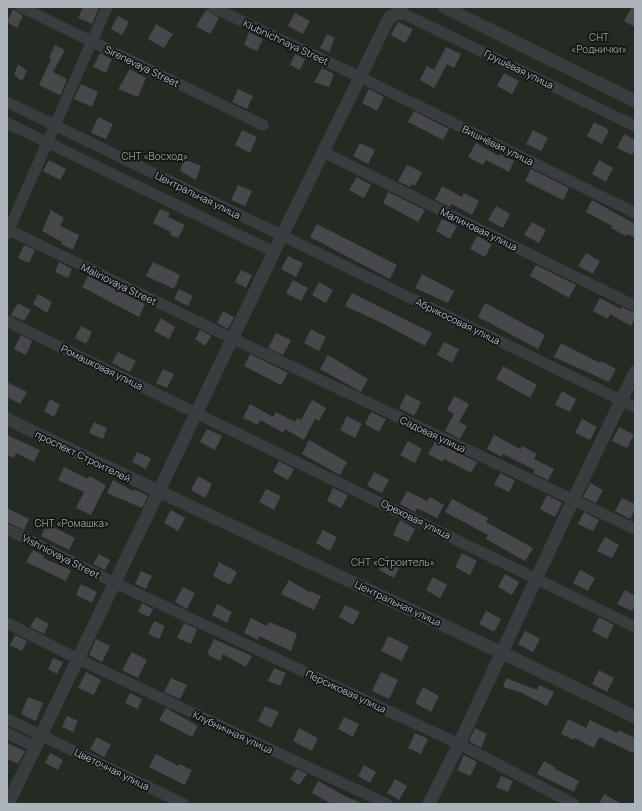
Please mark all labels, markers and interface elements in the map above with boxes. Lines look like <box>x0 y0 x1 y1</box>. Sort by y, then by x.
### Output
street label: Klubnichnaya Street <box>241 16 331 68</box>
park label: СНТ «Роднички» <box>571 30 627 56</box>
street label: Sirenevaya Street <box>102 42 182 90</box>
street label: Грушёвая улица <box>482 46 556 92</box>
street label: Вишнёвая улица <box>460 122 536 168</box>
park label: СНТ «Восход» <box>122 149 188 163</box>
street label: Центральная улица <box>153 168 243 222</box>
street label: Малиновая улица <box>438 204 520 254</box>
street label: Malinovaya Street <box>79 260 159 308</box>
street label: Абрикосовая улица <box>413 294 503 348</box>
street label: Ромашковая улица <box>59 341 145 393</box>
street label: Садовая улица <box>398 413 468 455</box>
street label: проспект Строителей <box>33 427 133 485</box>
street label: Ореховая улица <box>379 496 453 542</box>
park label: СНТ «Ромашка» <box>35 516 109 530</box>
street label: Vishniovaya Street <box>20 530 102 582</box>
park label: СНТ «Строитель» <box>351 555 435 569</box>
street label: Центральная улица <box>353 577 443 629</box>
street label: Персиковая улица <box>303 666 389 716</box>
street label: Клубничная улица <box>191 707 275 757</box>
street label: Цветочная улица <box>72 745 152 793</box>

